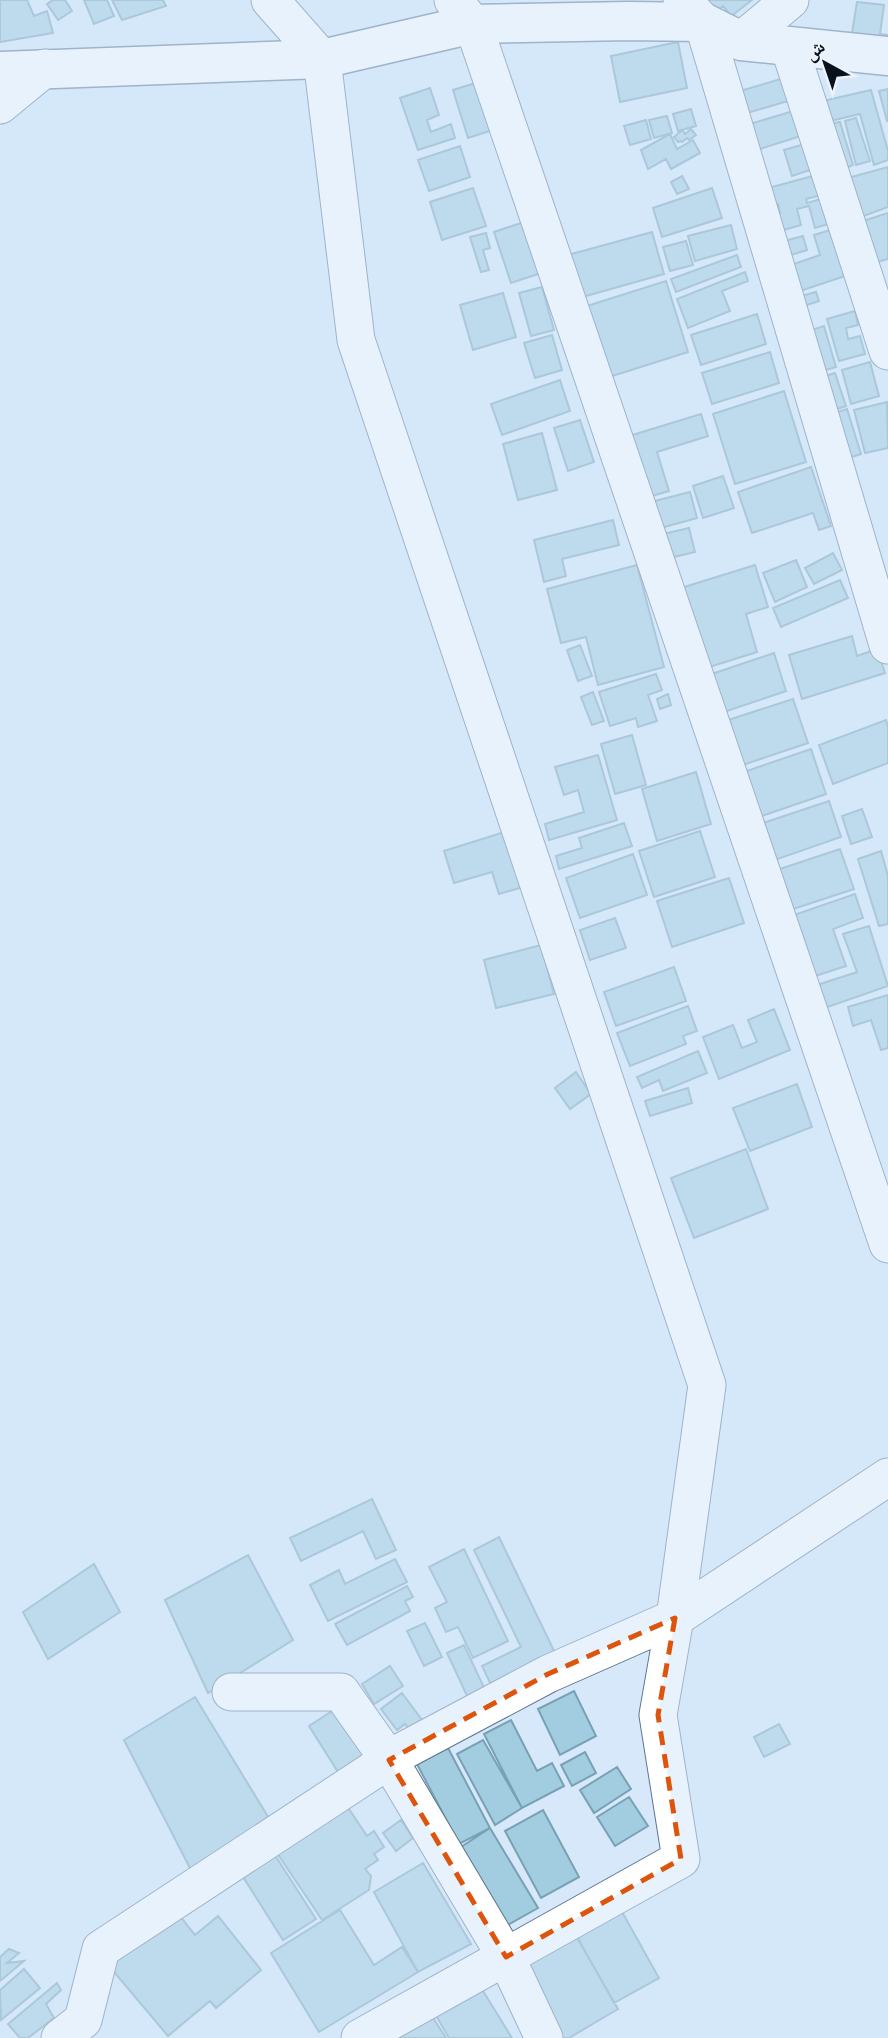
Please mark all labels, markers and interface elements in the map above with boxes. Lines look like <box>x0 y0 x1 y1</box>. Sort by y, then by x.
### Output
north arrow <box>790 28 860 98</box>
text: ش <box>800 36 831 67</box>

